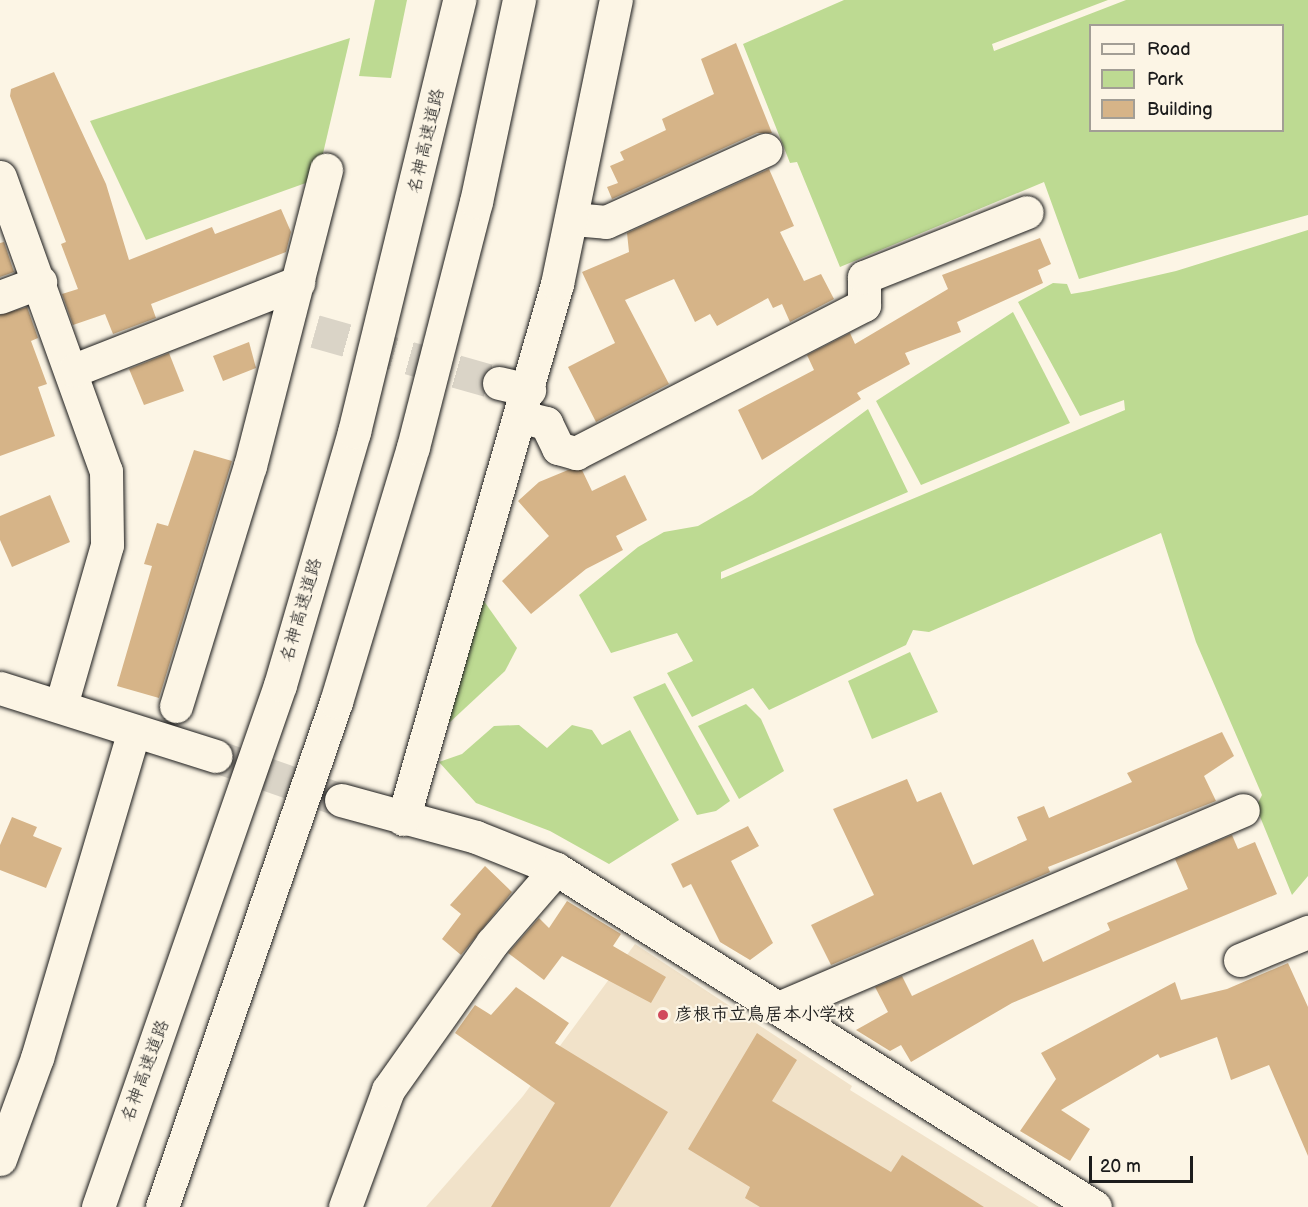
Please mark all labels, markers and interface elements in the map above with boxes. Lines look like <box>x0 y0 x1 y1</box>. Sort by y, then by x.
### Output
legend <box>1089 24 1284 132</box>
text: Road <box>1147 39 1191 60</box>
text: Park <box>1147 69 1183 90</box>
street label: 名神高速道路 <box>404 86 450 196</box>
text: Building <box>1147 99 1213 120</box>
street label: 名神高速道路 <box>277 555 327 665</box>
place label: 彦根市立鳥居本小学校 <box>675 1004 855 1026</box>
marker: 彦根市立鳥居本小学校 <box>656 1008 670 1022</box>
street label: 名神高速道路 <box>117 1017 175 1125</box>
scale bar <box>1092 1144 1196 1182</box>
text: 20 m <box>1100 1156 1141 1177</box>

